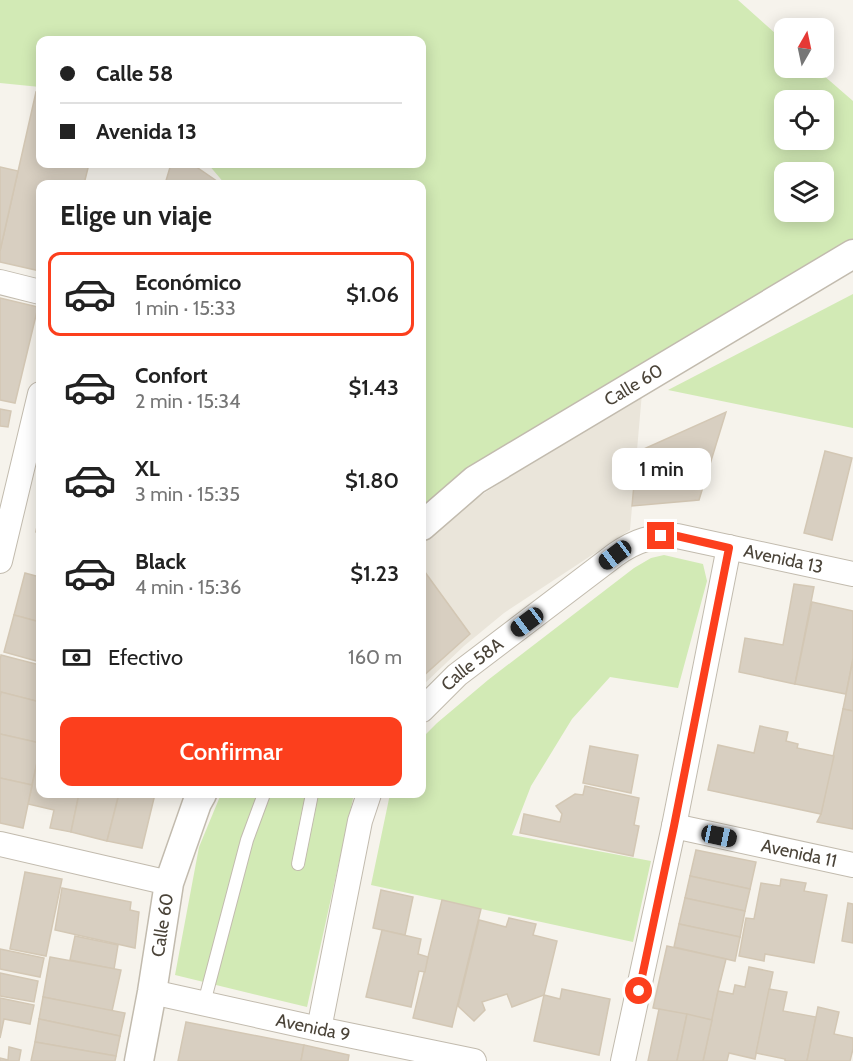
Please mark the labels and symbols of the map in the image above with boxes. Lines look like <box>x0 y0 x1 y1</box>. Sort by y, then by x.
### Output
north arrow <box>774 18 834 78</box>
street label: Calle 60 <box>600 359 667 411</box>
callout: 1 min <box>612 449 710 491</box>
route end <box>647 522 674 549</box>
car <box>595 537 635 573</box>
street label: Avenida 13 <box>742 540 825 578</box>
car <box>507 604 547 640</box>
street label: Calle 58A <box>436 633 508 696</box>
car <box>700 823 738 849</box>
street label: Avenida 11 <box>759 834 839 872</box>
street label: Calle 60 <box>147 892 178 958</box>
route start <box>625 977 652 1004</box>
street label: Avenida 9 <box>274 1009 352 1046</box>

